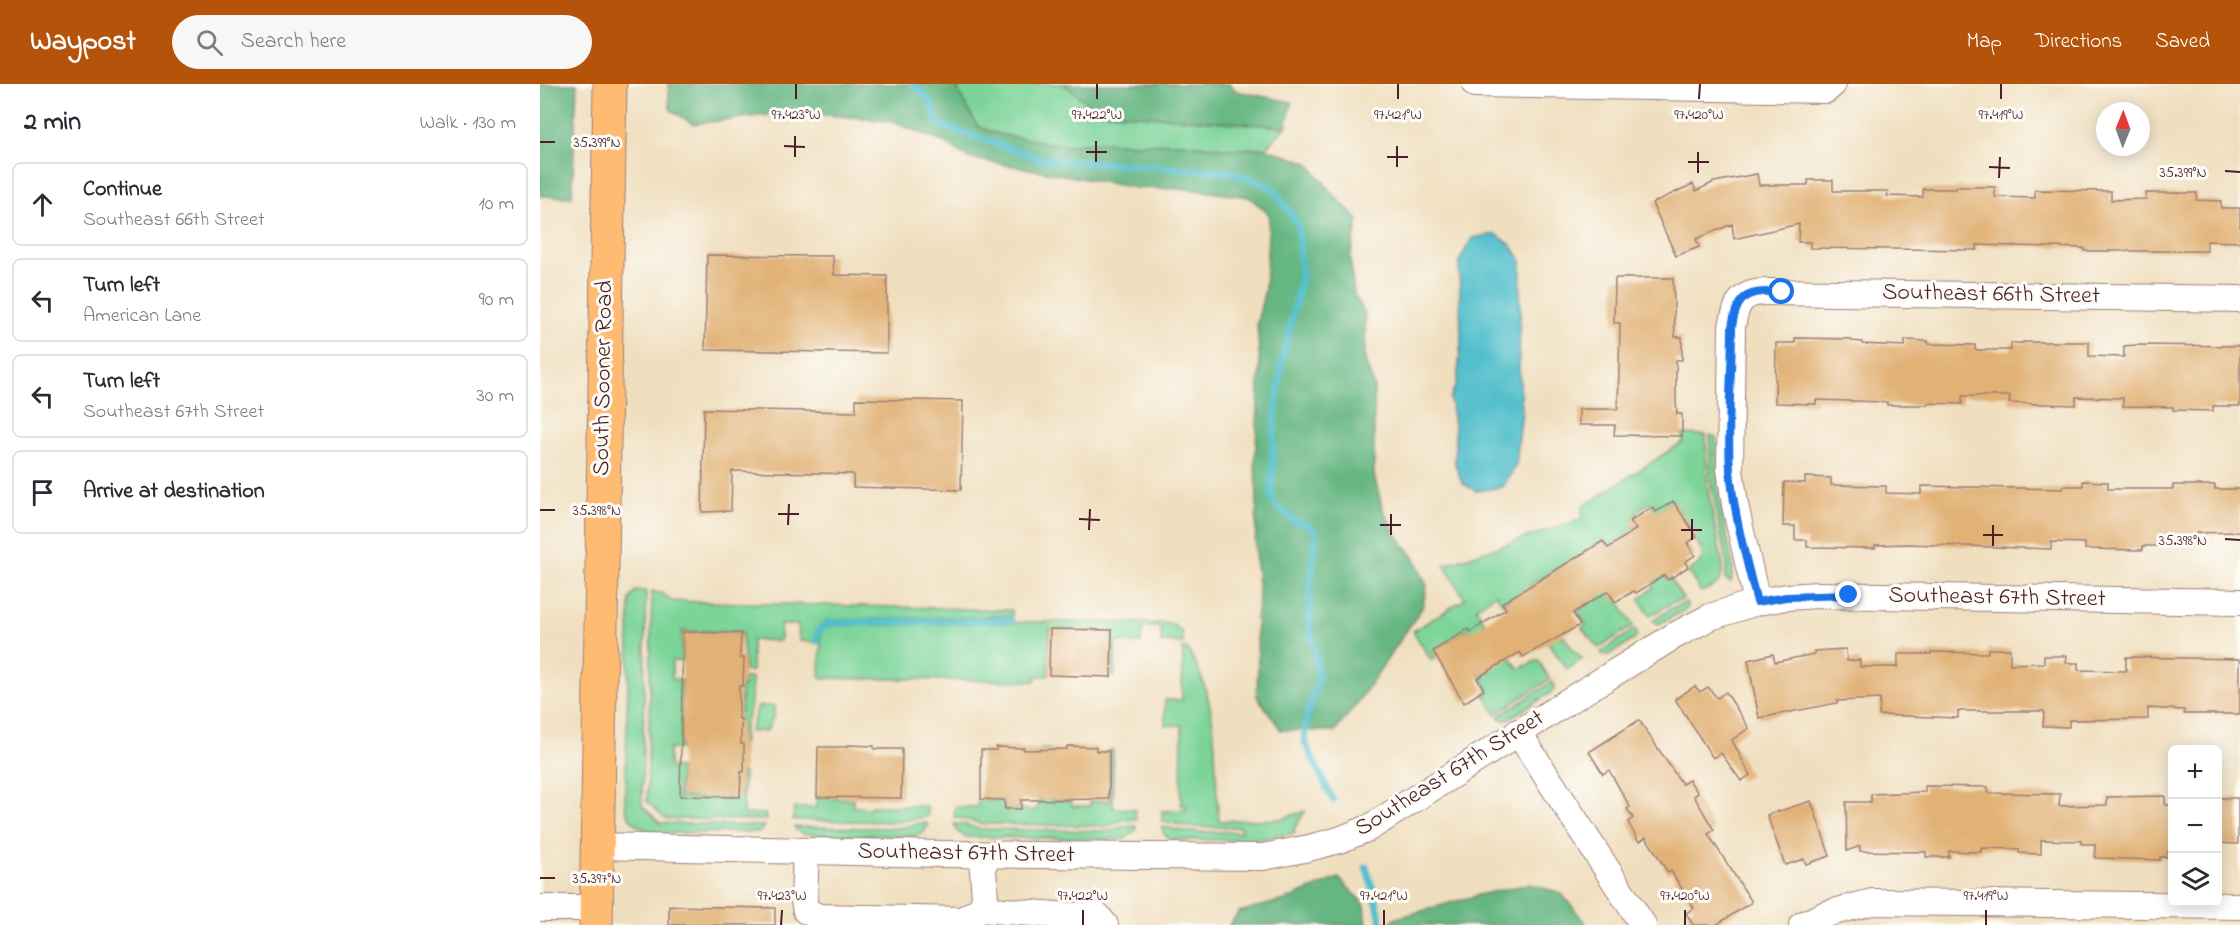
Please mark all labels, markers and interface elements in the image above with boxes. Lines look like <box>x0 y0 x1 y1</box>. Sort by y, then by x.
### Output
search box <box>172 15 592 69</box>
text: Waypost <box>30 22 136 63</box>
icon: search <box>193 26 226 59</box>
text: Search here <box>241 26 346 58</box>
text: Map <box>1966 27 2002 57</box>
text: Directions <box>2035 27 2122 57</box>
text: Saved <box>2155 27 2210 57</box>
north arrow <box>2096 102 2150 156</box>
text: 2 min <box>24 104 81 142</box>
text: 97.423°W <box>771 104 821 126</box>
text: 97.422°W <box>1072 104 1122 126</box>
text: 97.421°W <box>1374 104 1422 126</box>
text: 97.420°W <box>1674 104 1724 126</box>
text: 97.419°W <box>1979 104 2023 126</box>
text: Walk · 130 m <box>420 109 516 138</box>
text: 35.399°N <box>573 132 621 154</box>
text: 35.399°N <box>2159 162 2207 184</box>
text: Continue <box>83 174 162 206</box>
icon: ahead <box>26 188 59 221</box>
text: 10 m <box>478 190 514 219</box>
text: Southeast 66th Street <box>83 206 265 235</box>
text: Turn left <box>83 270 160 302</box>
street label: Southeast 66th Street <box>1882 276 2100 314</box>
route start <box>1768 278 1794 304</box>
street label: South Sooner Road <box>585 279 623 476</box>
icon: left <box>26 284 59 317</box>
text: 90 m <box>479 286 514 315</box>
text: American Lane <box>83 302 201 331</box>
text: Turn left <box>83 366 160 398</box>
icon: left <box>26 380 59 413</box>
text: 30 m <box>477 382 514 411</box>
text: Southeast 67th Street <box>83 398 264 427</box>
icon: arrive <box>26 476 59 509</box>
text: Arrive at destination <box>83 476 265 508</box>
text: 35.398°N <box>573 500 621 522</box>
text: 35.398°N <box>2159 530 2207 552</box>
street label: Southeast 67th Street <box>1888 579 2106 617</box>
route end <box>1835 581 1861 607</box>
street label: Southeast 67th Street <box>1349 702 1551 846</box>
map controls <box>2168 745 2222 907</box>
button: + <box>2168 745 2222 799</box>
button: − <box>2168 799 2222 853</box>
street label: Southeast 67th Street <box>857 835 1075 873</box>
button: layers <box>2168 853 2222 907</box>
text: 35.397°N <box>573 868 621 890</box>
text: 97.423°W <box>757 885 807 907</box>
text: 97.422°W <box>1058 885 1108 907</box>
text: 97.421°W <box>1360 885 1408 907</box>
text: 97.420°W <box>1660 885 1710 907</box>
text: 97.419°W <box>1964 885 2008 907</box>

